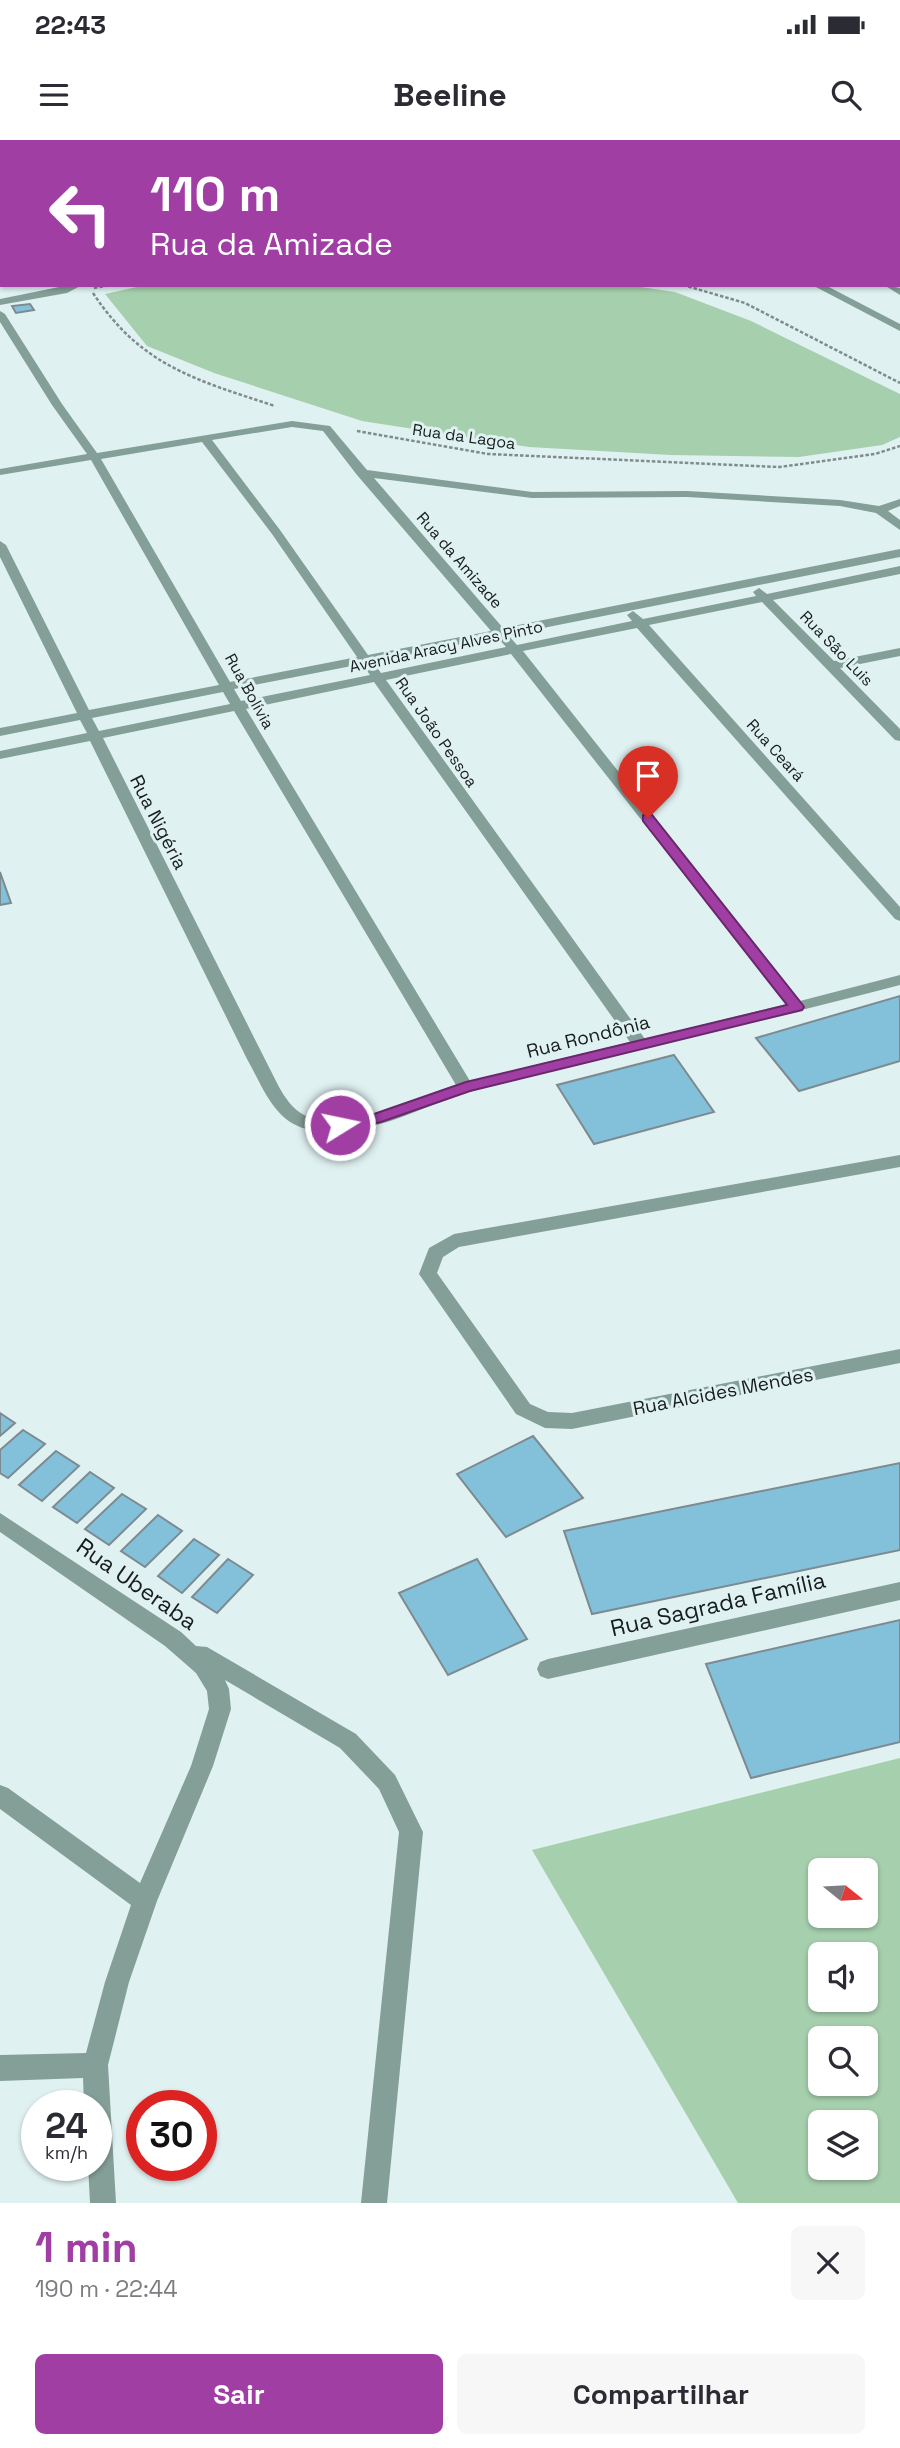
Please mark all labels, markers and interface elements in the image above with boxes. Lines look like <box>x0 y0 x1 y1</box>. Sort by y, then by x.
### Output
text: 22:43 <box>35 8 106 42</box>
text: Beeline <box>393 75 507 115</box>
icon: menu <box>35 76 73 114</box>
icon: search <box>827 76 865 114</box>
text: 110 m <box>150 163 280 225</box>
icon: left <box>35 168 126 259</box>
text: Rua da Amizade <box>150 224 393 264</box>
street label: Rua da Lagoa <box>411 419 517 454</box>
street label: Rua da Amizade <box>412 508 507 613</box>
street label: Rua São Luis <box>795 606 878 690</box>
street label: Avenida Aracy Alves Pinto <box>347 616 545 677</box>
street label: Rua Bolívia <box>220 650 279 733</box>
street label: Rua João Pessoa <box>391 673 482 792</box>
street label: Rua Ceará <box>742 715 809 786</box>
pin <box>618 746 678 818</box>
icon: arrive <box>629 757 667 795</box>
street label: Rua Nigéria <box>124 771 193 874</box>
street label: Rua Rondônia <box>524 1009 652 1064</box>
position arrow <box>303 1088 377 1162</box>
street label: Rua Alcides Mendes <box>631 1362 815 1421</box>
street label: Rua Uberaba <box>71 1531 203 1637</box>
street label: Rua Sagrada Família <box>607 1565 829 1643</box>
north arrow <box>808 1858 878 1928</box>
map controls <box>808 1858 878 2180</box>
button: sound <box>808 1942 878 2012</box>
button: search <box>808 2026 878 2096</box>
speed limit sign: 30 <box>126 2090 217 2181</box>
text: 24 <box>45 2104 88 2148</box>
button: layers <box>808 2110 878 2180</box>
text: km/h <box>45 2141 88 2164</box>
text: 1 min <box>35 2221 138 2274</box>
button: close <box>791 2226 865 2300</box>
text: 190 m · 22:44 <box>35 2274 178 2304</box>
button: Sair <box>35 2354 443 2434</box>
button: Compartilhar <box>457 2354 865 2434</box>

